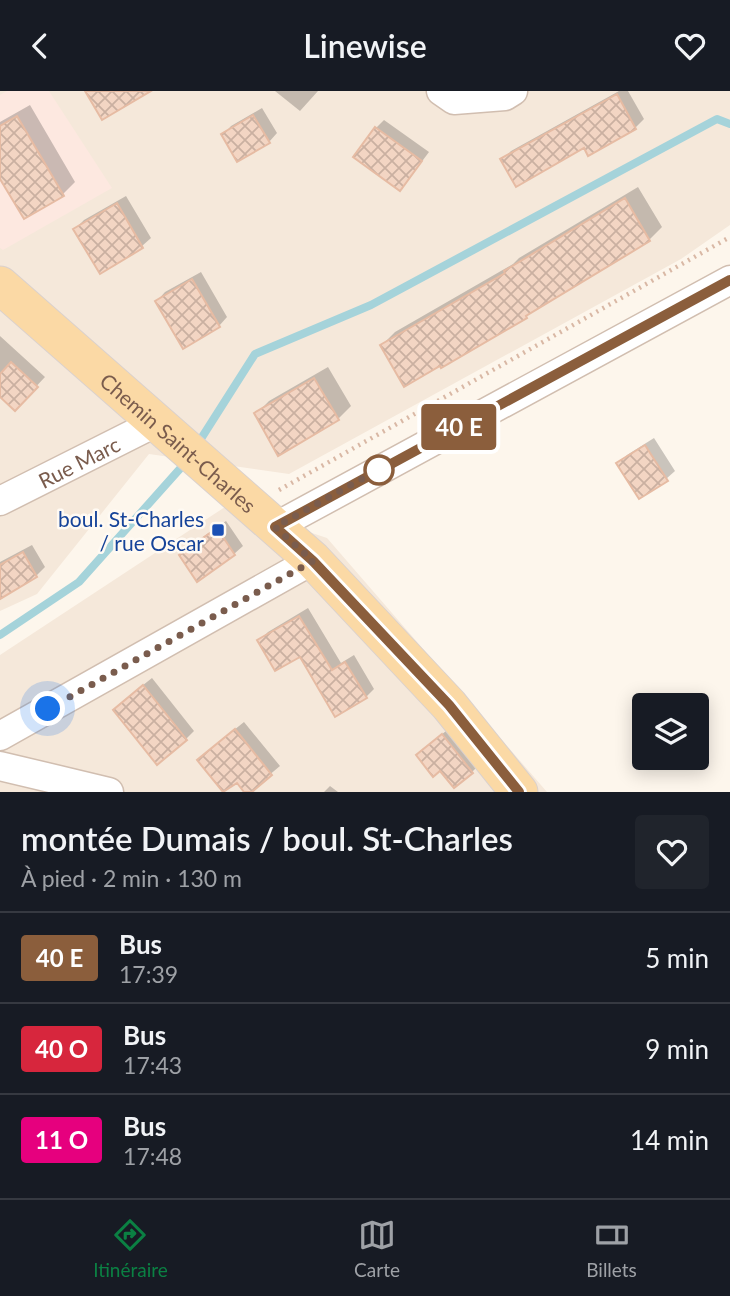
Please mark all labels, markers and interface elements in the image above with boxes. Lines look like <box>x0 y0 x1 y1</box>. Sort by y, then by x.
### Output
text: Linewise <box>303 26 427 65</box>
icon: back <box>21 27 59 65</box>
icon: heart <box>671 27 709 65</box>
street label: Chemin Saint-Charles <box>96 367 262 517</box>
line badge: 40 E <box>410 404 508 450</box>
text: 40 E <box>435 412 483 441</box>
street label: Rue Marc <box>34 431 123 492</box>
unlabelled marker <box>364 455 394 485</box>
place label: boul. St-Charles / rue Oscar <box>58 506 204 555</box>
marker: boul. St-Charles / rue Oscar <box>210 522 226 538</box>
your location <box>30 691 65 726</box>
map controls <box>632 693 709 770</box>
button: layers <box>632 693 709 770</box>
button: heart <box>635 815 709 889</box>
text: montée Dumais / boul. St-Charles <box>21 818 513 858</box>
text: À pied · 2 min · 130 m <box>21 864 242 892</box>
text: Bus <box>119 928 162 960</box>
text: 5 min <box>645 942 709 974</box>
text: 40 E <box>36 943 83 972</box>
text: 17:39 <box>119 960 178 988</box>
text: Bus <box>123 1019 166 1051</box>
text: 9 min <box>645 1033 709 1065</box>
text: 40 O <box>35 1034 88 1063</box>
text: 17:43 <box>123 1051 182 1079</box>
text: Bus <box>123 1110 166 1142</box>
text: 14 min <box>630 1124 709 1156</box>
text: 11 O <box>35 1125 88 1154</box>
text: 17:48 <box>123 1142 182 1170</box>
tab: Itinéraire <box>93 1216 168 1281</box>
tab: Carte <box>354 1216 400 1281</box>
tab: Billets <box>586 1216 637 1281</box>

